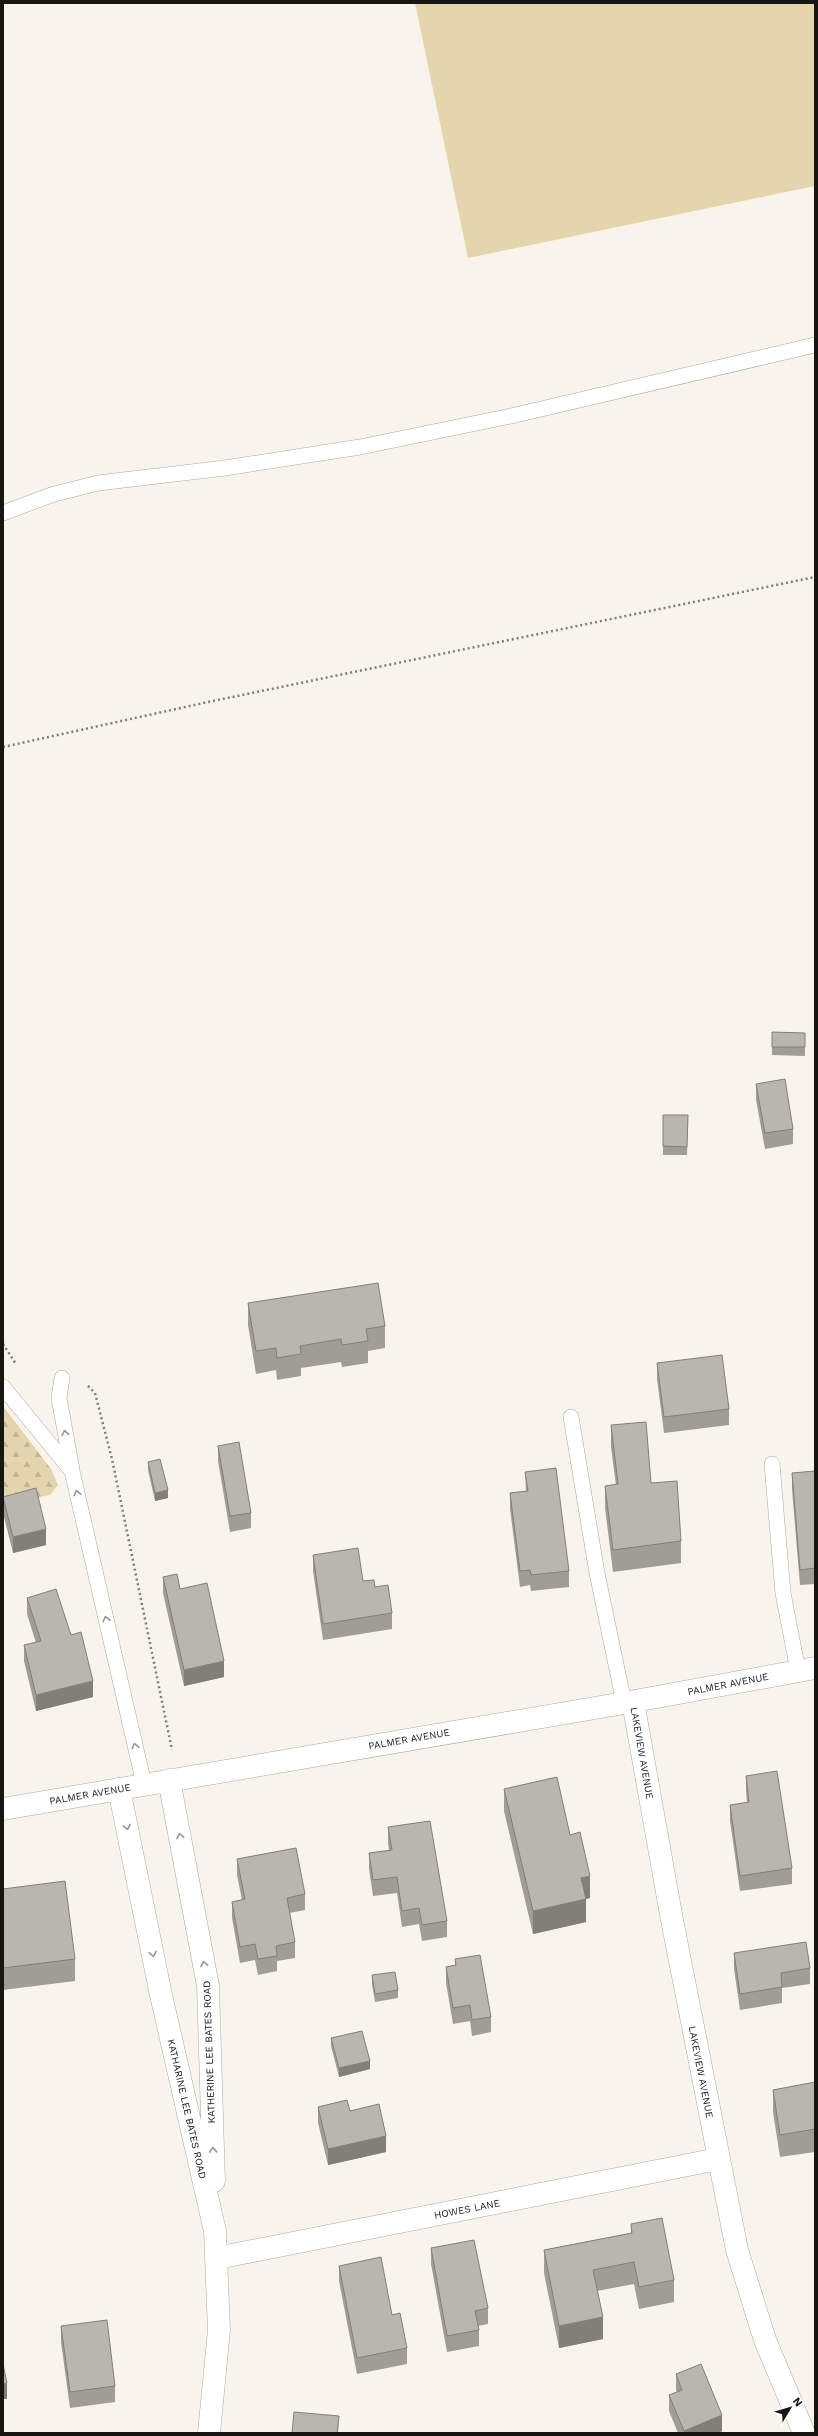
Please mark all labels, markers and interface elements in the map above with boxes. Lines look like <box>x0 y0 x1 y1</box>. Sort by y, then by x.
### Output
one-way arrow <box>61 1430 70 1436</box>
one-way arrow <box>73 1490 81 1496</box>
one-way arrow <box>103 1616 111 1623</box>
street label: PALMER AVENUE <box>686 1671 770 1697</box>
street label: LAKEVIEW AVENUE <box>628 1706 656 1800</box>
street label: PALMER AVENUE <box>367 1726 451 1752</box>
one-way arrow <box>132 1743 140 1749</box>
street label: PALMER AVENUE <box>48 1781 132 1807</box>
one-way arrow <box>122 1824 130 1830</box>
one-way arrow <box>176 1833 184 1839</box>
one-way arrow <box>148 1951 156 1957</box>
one-way arrow <box>200 1961 209 1967</box>
street label: KATHERINE LEE BATES ROAD <box>201 1980 217 2124</box>
street label: LAKEVIEW AVENUE <box>687 2025 715 2119</box>
street label: KATHARINE LEE BATES ROAD <box>166 2038 208 2180</box>
one-way arrow <box>209 2147 217 2153</box>
street label: HOWES LANE <box>433 2197 501 2221</box>
north arrow <box>770 2388 810 2428</box>
text: N <box>790 2395 805 2409</box>

